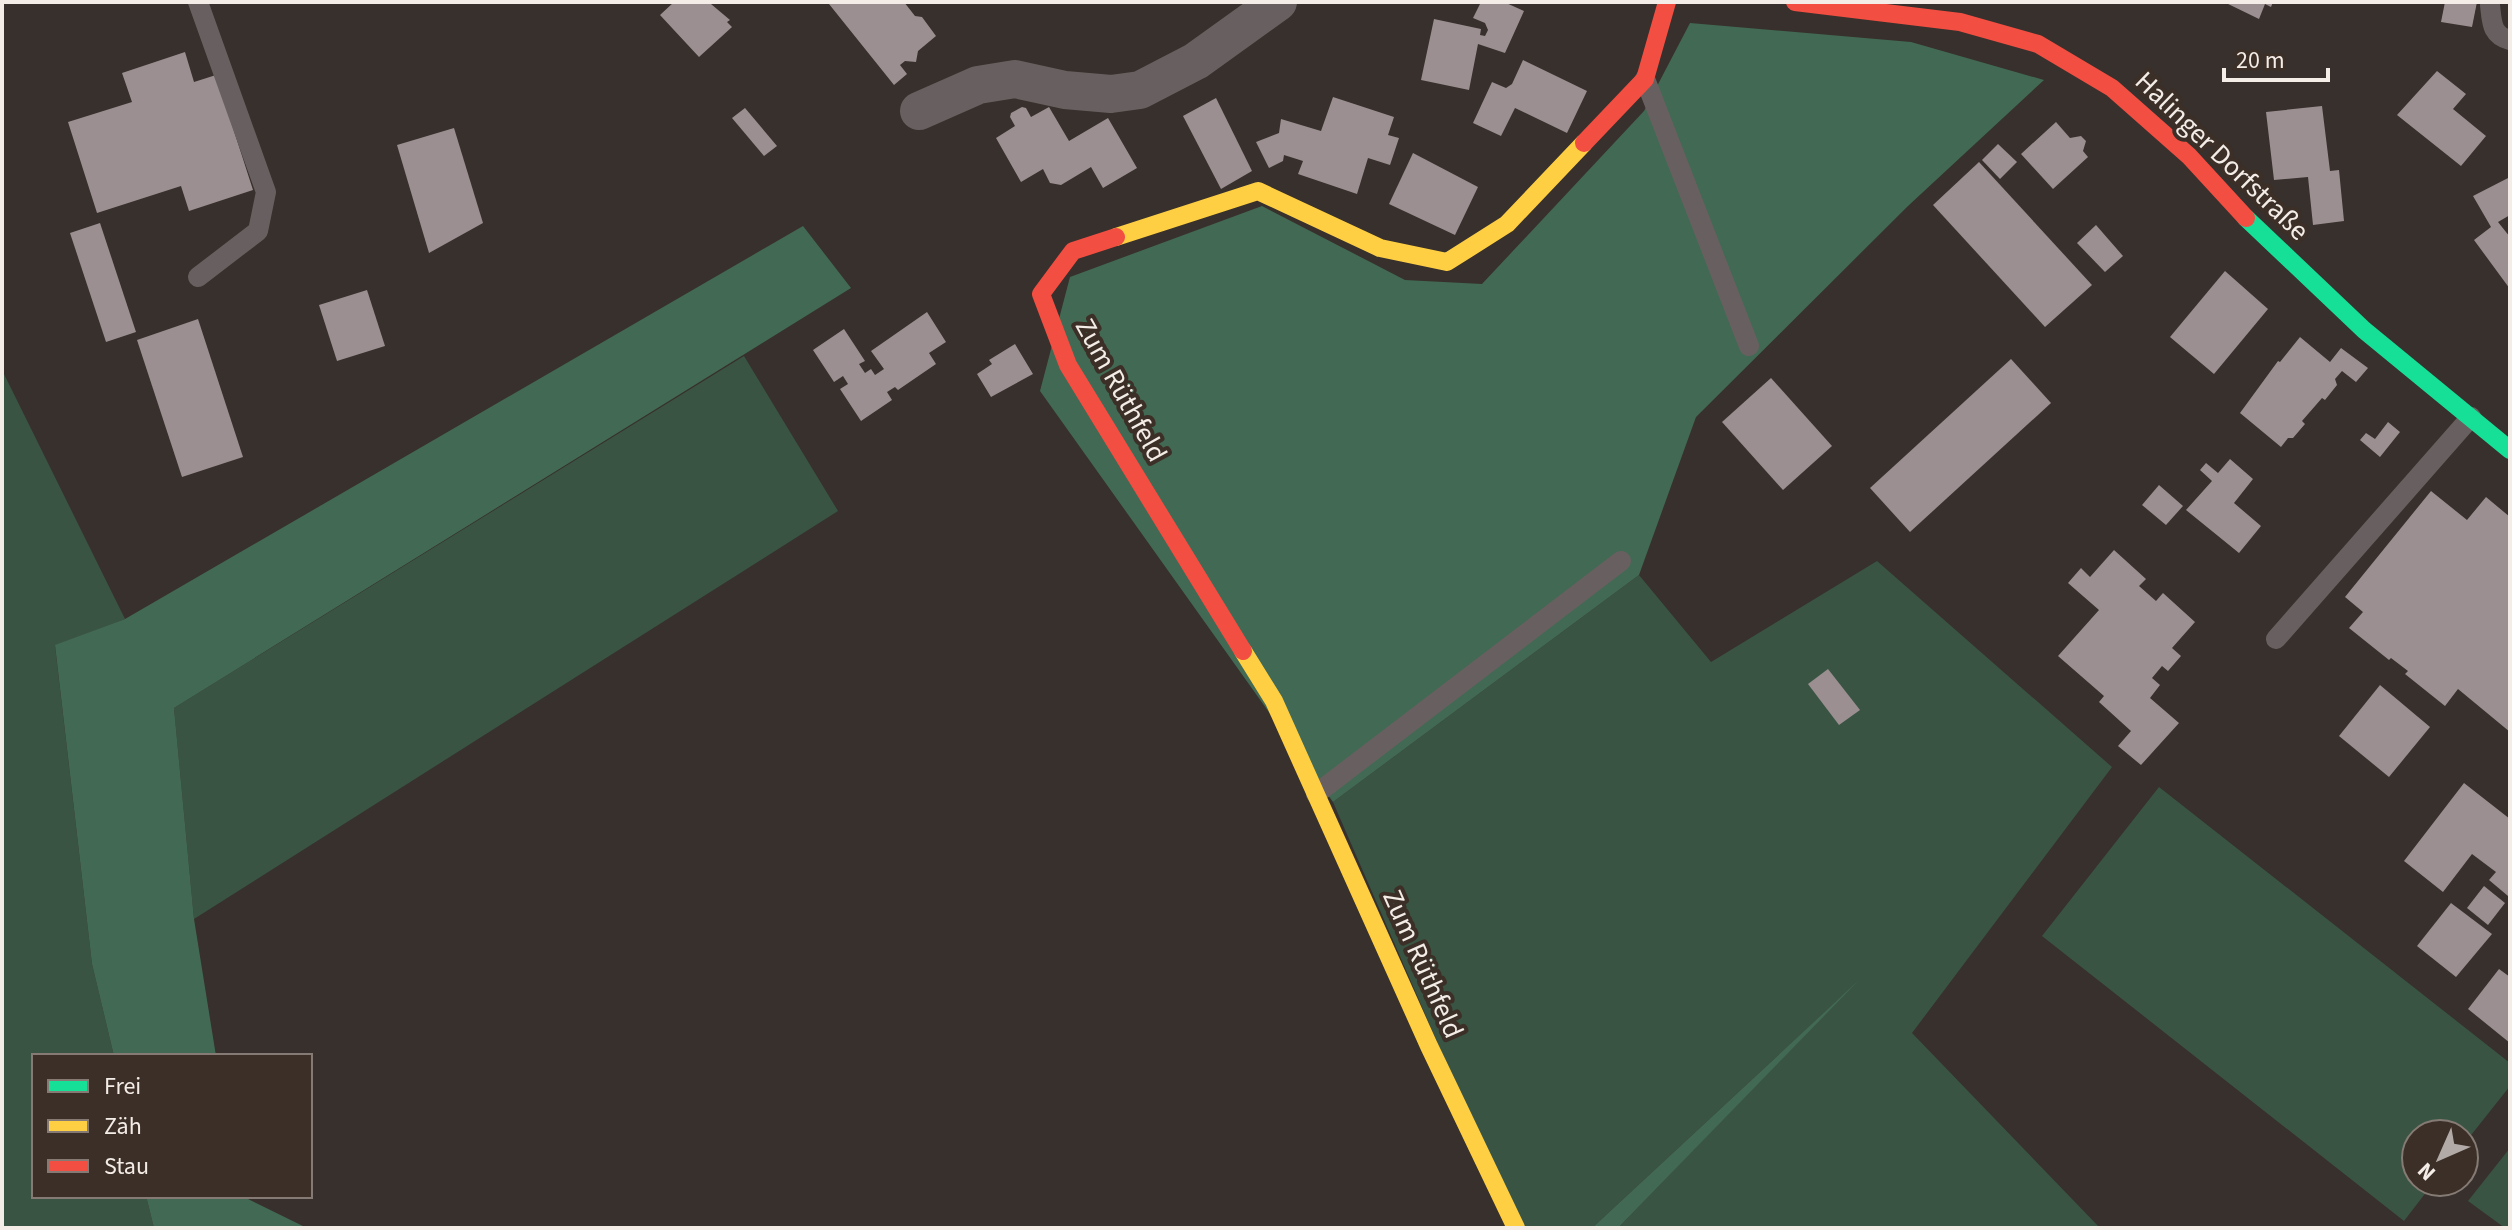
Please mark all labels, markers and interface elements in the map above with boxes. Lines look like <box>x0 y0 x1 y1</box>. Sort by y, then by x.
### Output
scale bar <box>2224 32 2328 82</box>
text: 20 m <box>2236 43 2285 78</box>
street label: Halinger Dorfstraße <box>2126 62 2318 250</box>
street label: Zum Rüthfeld <box>1065 311 1177 469</box>
street label: Zum Rüthfeld <box>1372 883 1474 1045</box>
legend <box>32 1054 312 1198</box>
text: Frei <box>104 1069 141 1104</box>
text: Zäh <box>104 1109 142 1144</box>
north arrow <box>2400 1118 2480 1198</box>
text: Stau <box>104 1149 149 1184</box>
text: N <box>2410 1155 2443 1188</box>

